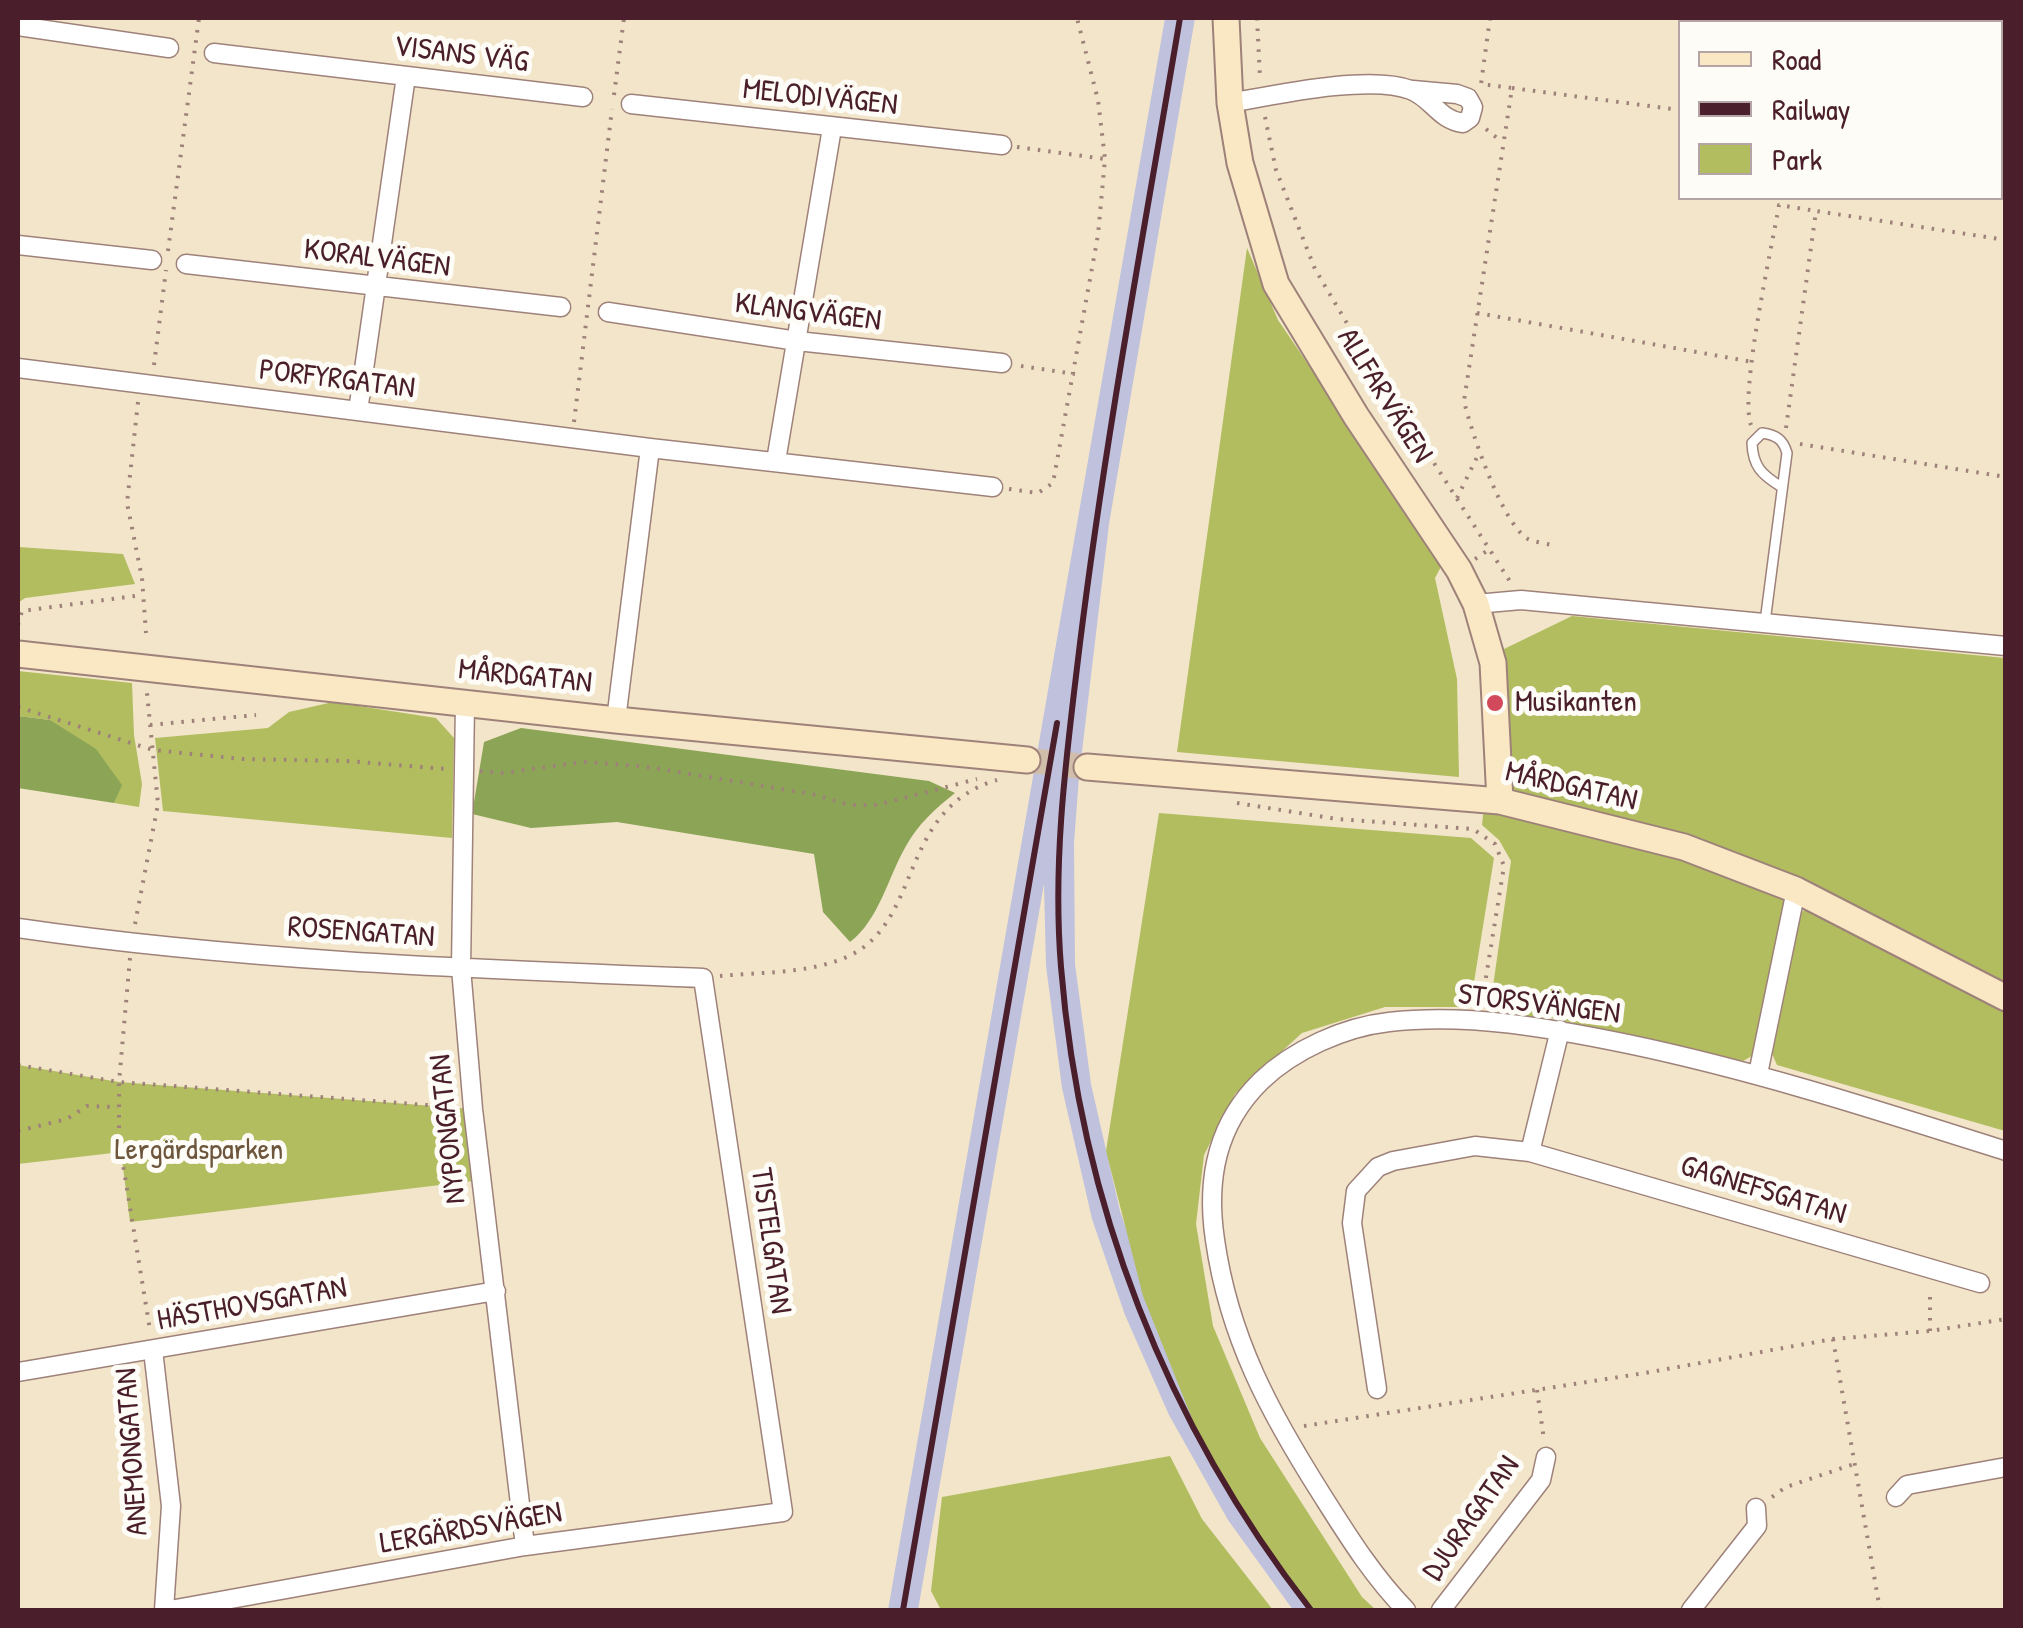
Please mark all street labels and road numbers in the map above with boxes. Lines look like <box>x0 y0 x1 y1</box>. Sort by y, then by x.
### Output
street label: VISANS VÄG <box>392 29 530 81</box>
street label: MELODIVÄGEN <box>741 72 899 124</box>
street label: KORALVÄGEN <box>302 232 452 286</box>
street label: KLANGVÄGEN <box>733 286 883 340</box>
street label: ALLFARVÄGEN <box>1329 322 1439 470</box>
street label: PORFYRGATAN <box>257 353 417 407</box>
street label: MÅRDGATAN <box>456 652 594 702</box>
street label: MÅRDGATAN <box>1502 754 1640 820</box>
street label: ROSENGATAN <box>286 910 436 956</box>
street label: STORSVÄNGEN <box>1456 977 1622 1033</box>
street label: NYPONGATAN <box>423 1053 475 1205</box>
street label: GAGNEFSGATAN <box>1676 1149 1850 1233</box>
street label: TISTELGATAN <box>742 1166 798 1316</box>
street label: HÄSTHOVSGATAN <box>155 1271 349 1339</box>
street label: ANEMONGATAN <box>109 1367 157 1537</box>
street label: DJURAGATAN <box>1416 1450 1528 1588</box>
street label: LERGÄRDSVÄGEN <box>377 1495 565 1563</box>

